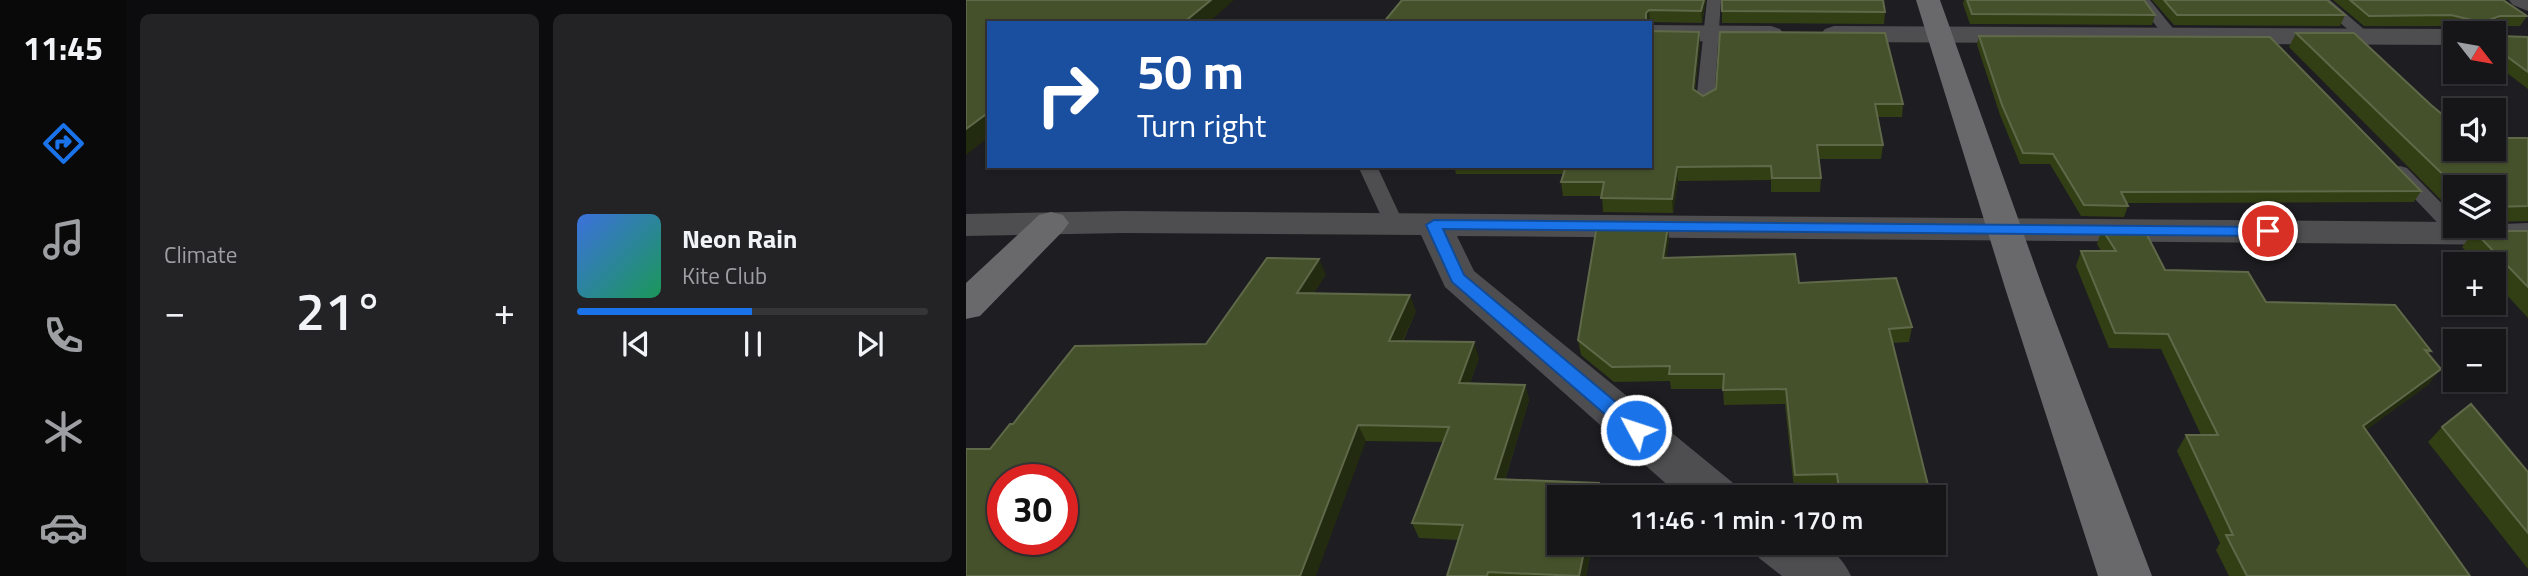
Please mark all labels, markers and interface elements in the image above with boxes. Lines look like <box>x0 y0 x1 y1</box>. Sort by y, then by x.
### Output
north arrow <box>2443 21 2506 84</box>
map controls <box>2443 21 2506 392</box>
text: 11:45 <box>23 24 103 72</box>
text: 50 m <box>1137 33 1244 108</box>
icon: right <box>1022 49 1113 140</box>
button: sound <box>2443 98 2506 161</box>
text: Turn right <box>1137 101 1266 149</box>
icon: directions <box>39 119 88 168</box>
button: layers <box>2443 175 2506 238</box>
pin <box>2238 201 2298 261</box>
icon: arrive <box>2249 212 2287 250</box>
icon: music <box>39 215 88 264</box>
text: Neon Rain <box>682 219 797 258</box>
text: Climate <box>164 237 237 272</box>
button: + <box>2443 252 2506 315</box>
text: Kite Club <box>682 258 767 293</box>
text: 21° <box>296 271 383 350</box>
text: − <box>164 282 185 340</box>
text: + <box>494 282 515 340</box>
icon: phone <box>39 311 88 360</box>
icon: previous <box>617 325 655 363</box>
icon: pause <box>734 325 772 363</box>
icon: next <box>851 325 889 363</box>
button: − <box>2443 329 2506 392</box>
position arrow <box>1599 393 1673 467</box>
icon: climate <box>39 407 88 456</box>
speed limit sign: 30 <box>987 464 1078 555</box>
text: 11:46 · 1 min · 170 m <box>1630 500 1863 539</box>
icon: car <box>39 503 88 552</box>

